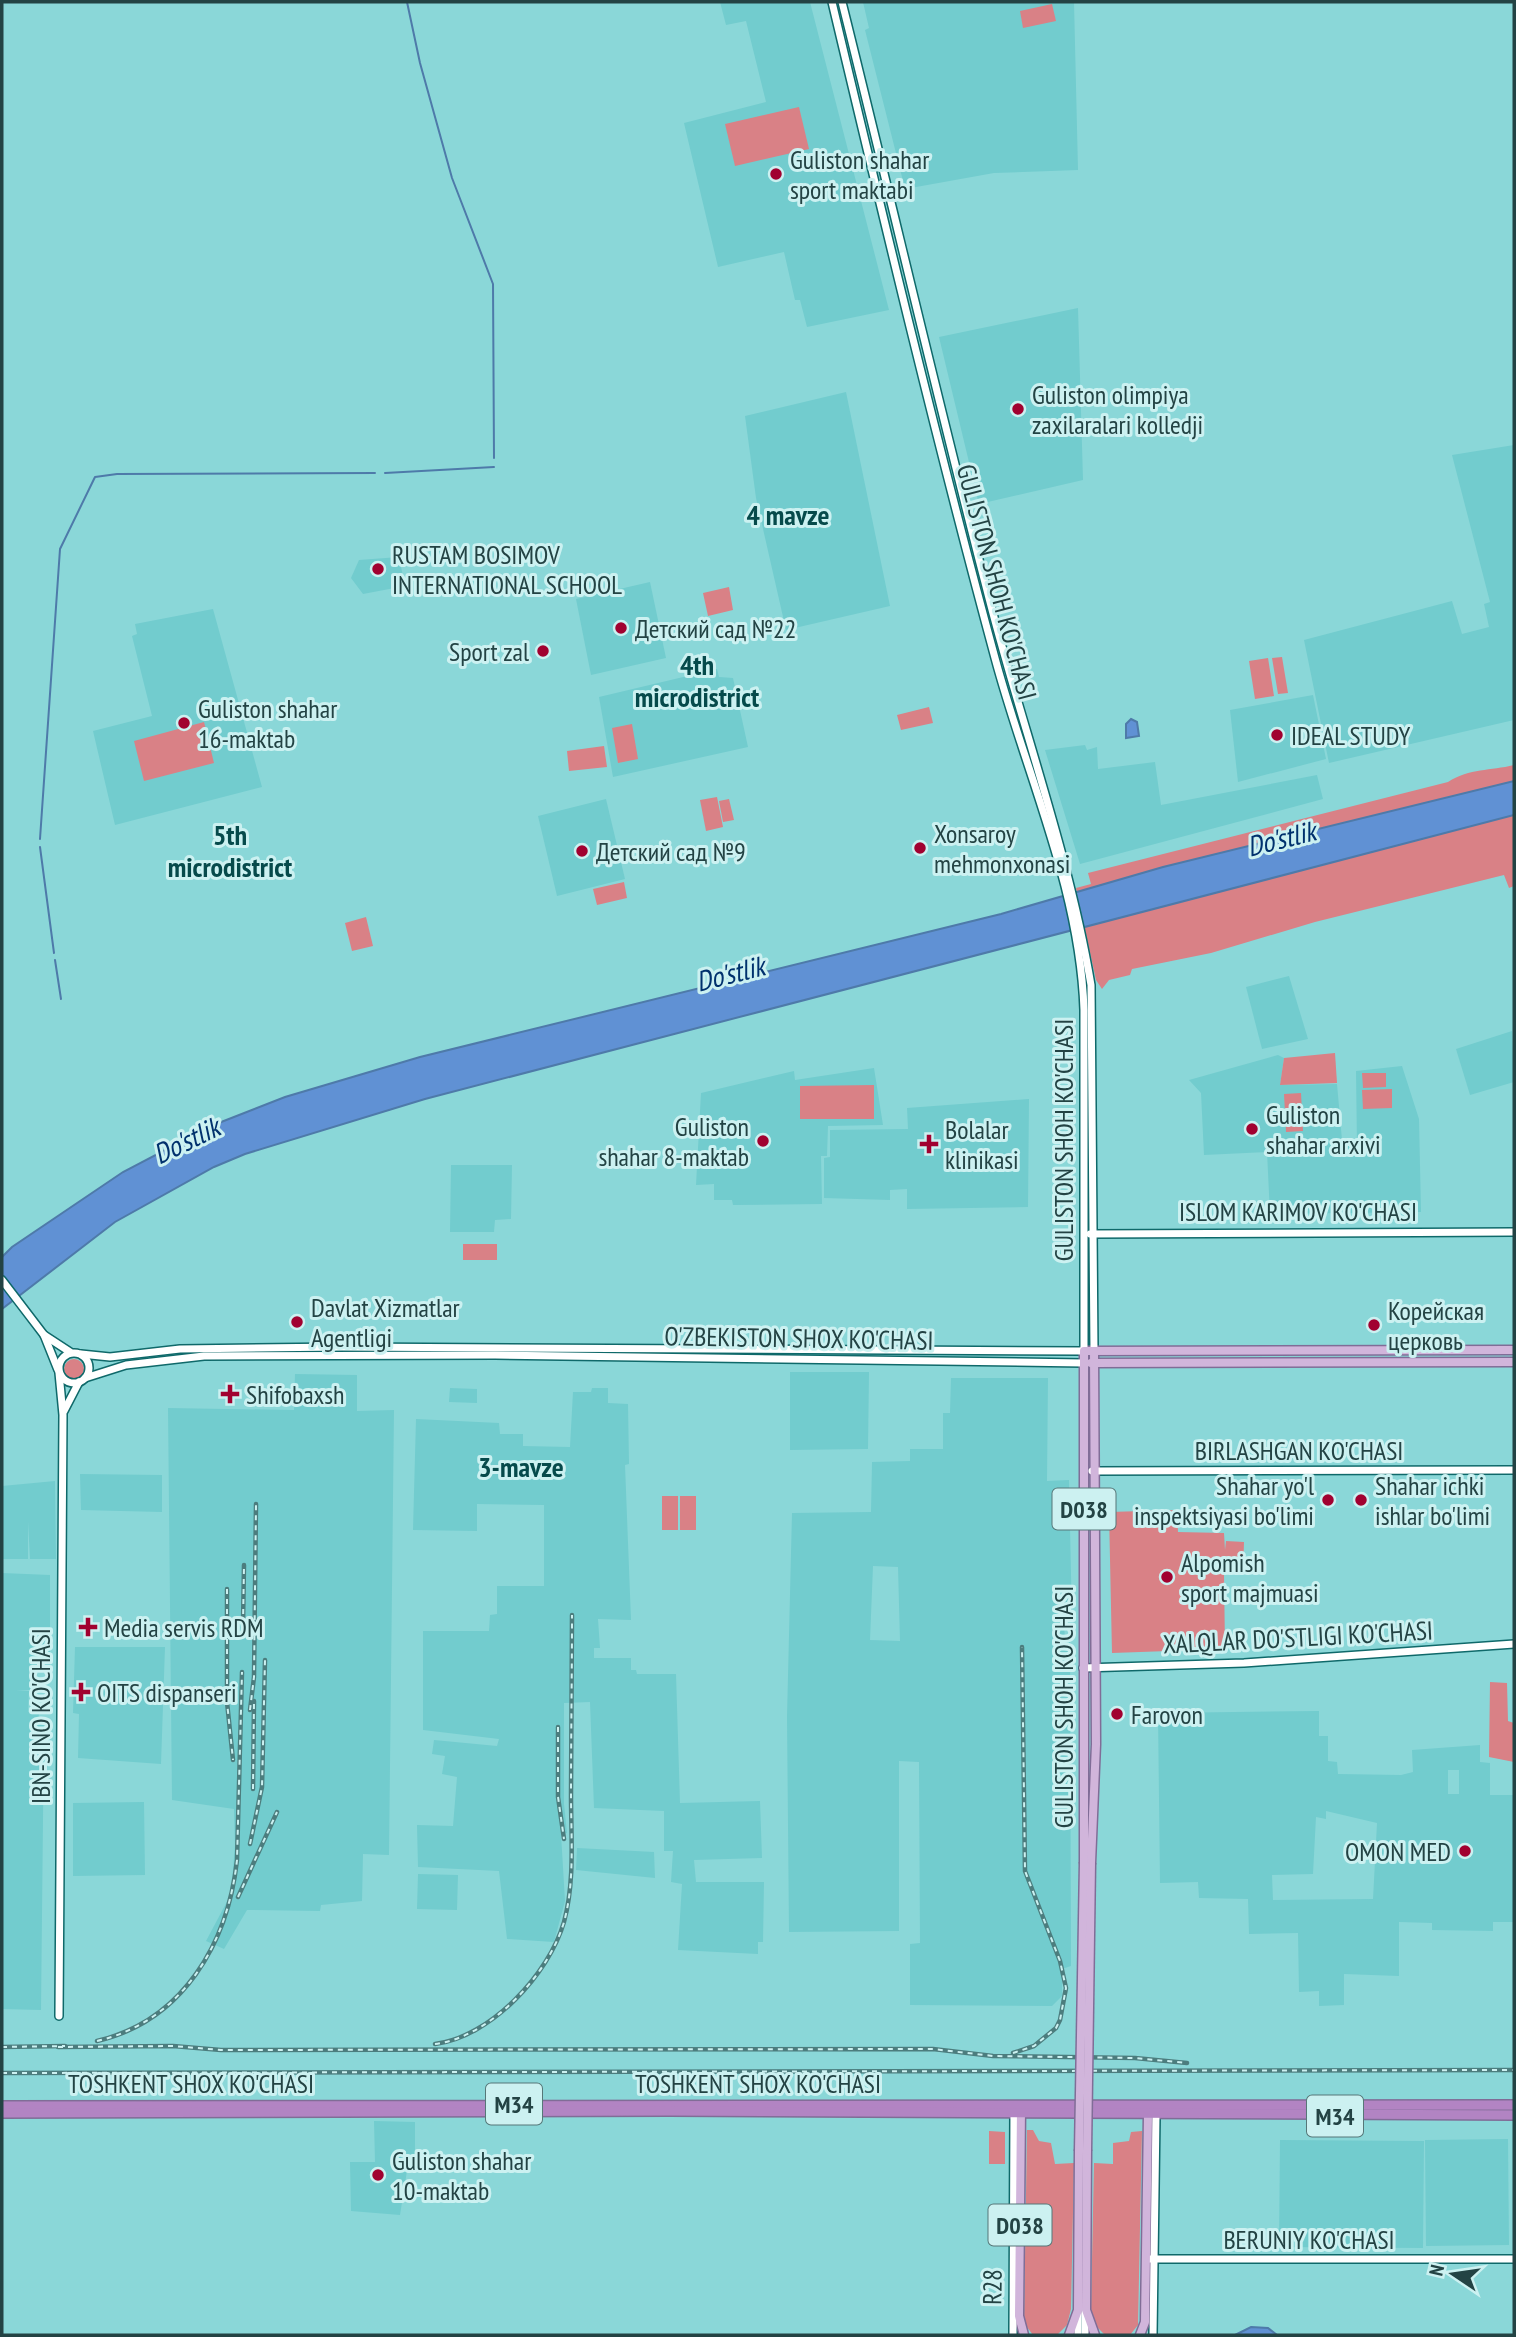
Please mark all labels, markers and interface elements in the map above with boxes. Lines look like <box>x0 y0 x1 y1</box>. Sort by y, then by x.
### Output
place label: Guliston shahar sport maktabi <box>790 143 929 206</box>
marker: Guliston shahar sport maktabi <box>768 166 784 182</box>
place label: Guliston olimpiya zaxilaralari kolledji <box>1032 378 1203 441</box>
marker: Guliston olimpiya zaxilaralari kolledji <box>1010 401 1026 417</box>
street label: GULISTON SHOH KO'CHASI <box>950 461 1044 703</box>
district label: 4 mavze <box>747 496 829 533</box>
place label: RUSTAM BOSIMOV INTERNATIONAL SCHOOL <box>392 538 622 601</box>
marker: RUSTAM BOSIMOV INTERNATIONAL SCHOOL <box>370 561 386 577</box>
place label: Детский сад №22 <box>635 612 797 645</box>
marker: Детский сад №22 <box>613 620 629 636</box>
place label: Sport zal <box>449 635 529 668</box>
marker: Sport zal <box>535 643 551 659</box>
district label: 4th microdistrict <box>635 646 759 715</box>
place label: Guliston shahar 16-maktab <box>198 692 337 755</box>
marker: Guliston shahar 16-maktab <box>176 715 192 731</box>
place label: IDEAL STUDY <box>1291 719 1411 752</box>
marker: IDEAL STUDY <box>1269 727 1285 743</box>
water label: Do'stlik <box>1243 811 1322 864</box>
district label: 5th microdistrict <box>168 816 292 885</box>
place label: Xonsaroy mehmonxonasi <box>934 817 1070 880</box>
place label: Детский сад №9 <box>596 835 746 868</box>
marker: Xonsaroy mehmonxonasi <box>912 840 928 856</box>
marker: Детский сад №9 <box>574 843 590 859</box>
water label: Do'stlik <box>692 946 771 999</box>
street label: GULISTON SHOH KO'CHASI <box>1047 1019 1080 1261</box>
place label: Guliston shahar arxivi <box>1266 1098 1381 1161</box>
water label: Do'stlik <box>147 1107 228 1172</box>
place label: Guliston shahar 8-maktab <box>598 1110 749 1173</box>
place label: Bolalar klinikasi <box>945 1113 1019 1176</box>
marker: Guliston shahar arxivi <box>1244 1121 1260 1137</box>
marker: Guliston shahar 8-maktab <box>755 1133 771 1149</box>
marker: Bolalar klinikasi <box>919 1134 939 1154</box>
street label: ISLOM KARIMOV KO'CHASI <box>1179 1195 1417 1228</box>
place label: Davlat Xizmatlar Agentligi <box>311 1291 460 1354</box>
place label: Корейская церковь <box>1388 1294 1484 1357</box>
marker: Davlat Xizmatlar Agentligi <box>289 1314 305 1330</box>
marker: Корейская церковь <box>1366 1317 1382 1333</box>
street label: O'ZBEKISTON SHOX KO'CHASI <box>664 1319 934 1357</box>
place label: Shifobaxsh <box>246 1378 345 1411</box>
marker: Shifobaxsh <box>220 1384 240 1404</box>
street label: BIRLASHGAN KO'CHASI <box>1195 1434 1403 1467</box>
district label: 3-mavze <box>478 1448 564 1485</box>
place label: Shahar yo'l inspektsiyasi bo'limi <box>1134 1469 1314 1532</box>
place label: Shahar ichki ishlar bo'limi <box>1375 1469 1490 1532</box>
road number: D038 <box>1052 1489 1116 1530</box>
marker: Shahar yo'l inspektsiyasi bo'limi <box>1320 1492 1336 1508</box>
marker: Shahar ichki ishlar bo'limi <box>1353 1492 1369 1508</box>
place label: Alpomish sport majmuasi <box>1181 1546 1319 1609</box>
marker: Alpomish sport majmuasi <box>1159 1569 1175 1585</box>
street label: GULISTON SHOH KO'CHASI <box>1047 1586 1080 1828</box>
place label: Media servis RDM <box>104 1611 263 1644</box>
street label: XALQLAR DO'STLIGI KO'CHASI <box>1162 1613 1434 1661</box>
marker: Media servis RDM <box>78 1617 98 1637</box>
street label: IBN-SINO KO'CHASI <box>24 1628 57 1804</box>
place label: OITS dispanseri <box>97 1676 237 1709</box>
marker: OITS dispanseri <box>71 1682 91 1702</box>
place label: Farovon <box>1131 1698 1203 1731</box>
marker: Farovon <box>1109 1706 1125 1722</box>
place label: OMON MED <box>1345 1835 1451 1868</box>
marker: OMON MED <box>1457 1843 1473 1859</box>
street label: TOSHKENT SHOX KO'CHASI <box>68 2067 314 2100</box>
street label: TOSHKENT SHOX KO'CHASI <box>635 2067 881 2100</box>
road number: M34 <box>486 2084 542 2124</box>
road number: M34 <box>1307 2096 1363 2136</box>
place label: Guliston shahar 10-maktab <box>392 2144 531 2207</box>
marker: Guliston shahar 10-maktab <box>370 2167 386 2183</box>
road number: D038 <box>988 2204 1052 2246</box>
street label: BERUNIY KO'CHASI <box>1223 2223 1395 2256</box>
north arrow <box>1418 2239 1488 2309</box>
text: N <box>1424 2262 1449 2278</box>
street label: R28 <box>975 2269 1009 2305</box>

